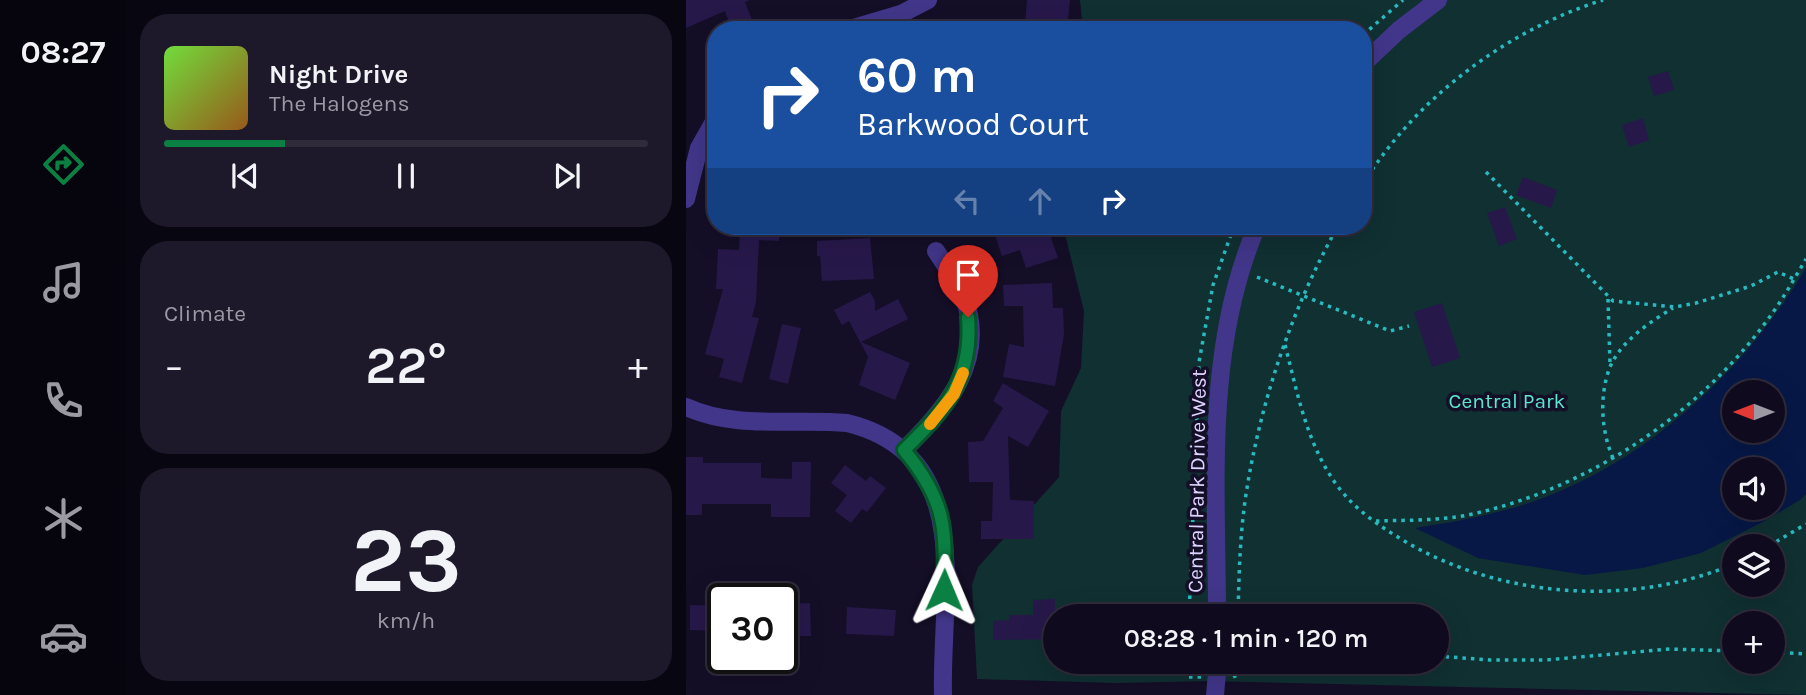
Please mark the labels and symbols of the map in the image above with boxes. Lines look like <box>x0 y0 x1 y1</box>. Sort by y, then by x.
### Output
pin <box>938 245 998 317</box>
street label: Central Park Drive West <box>1183 369 1211 593</box>
north arrow <box>1722 380 1785 443</box>
park label: Central Park <box>1449 389 1566 413</box>
position arrow <box>907 553 981 627</box>
speed limit sign: 30 <box>707 583 798 674</box>

